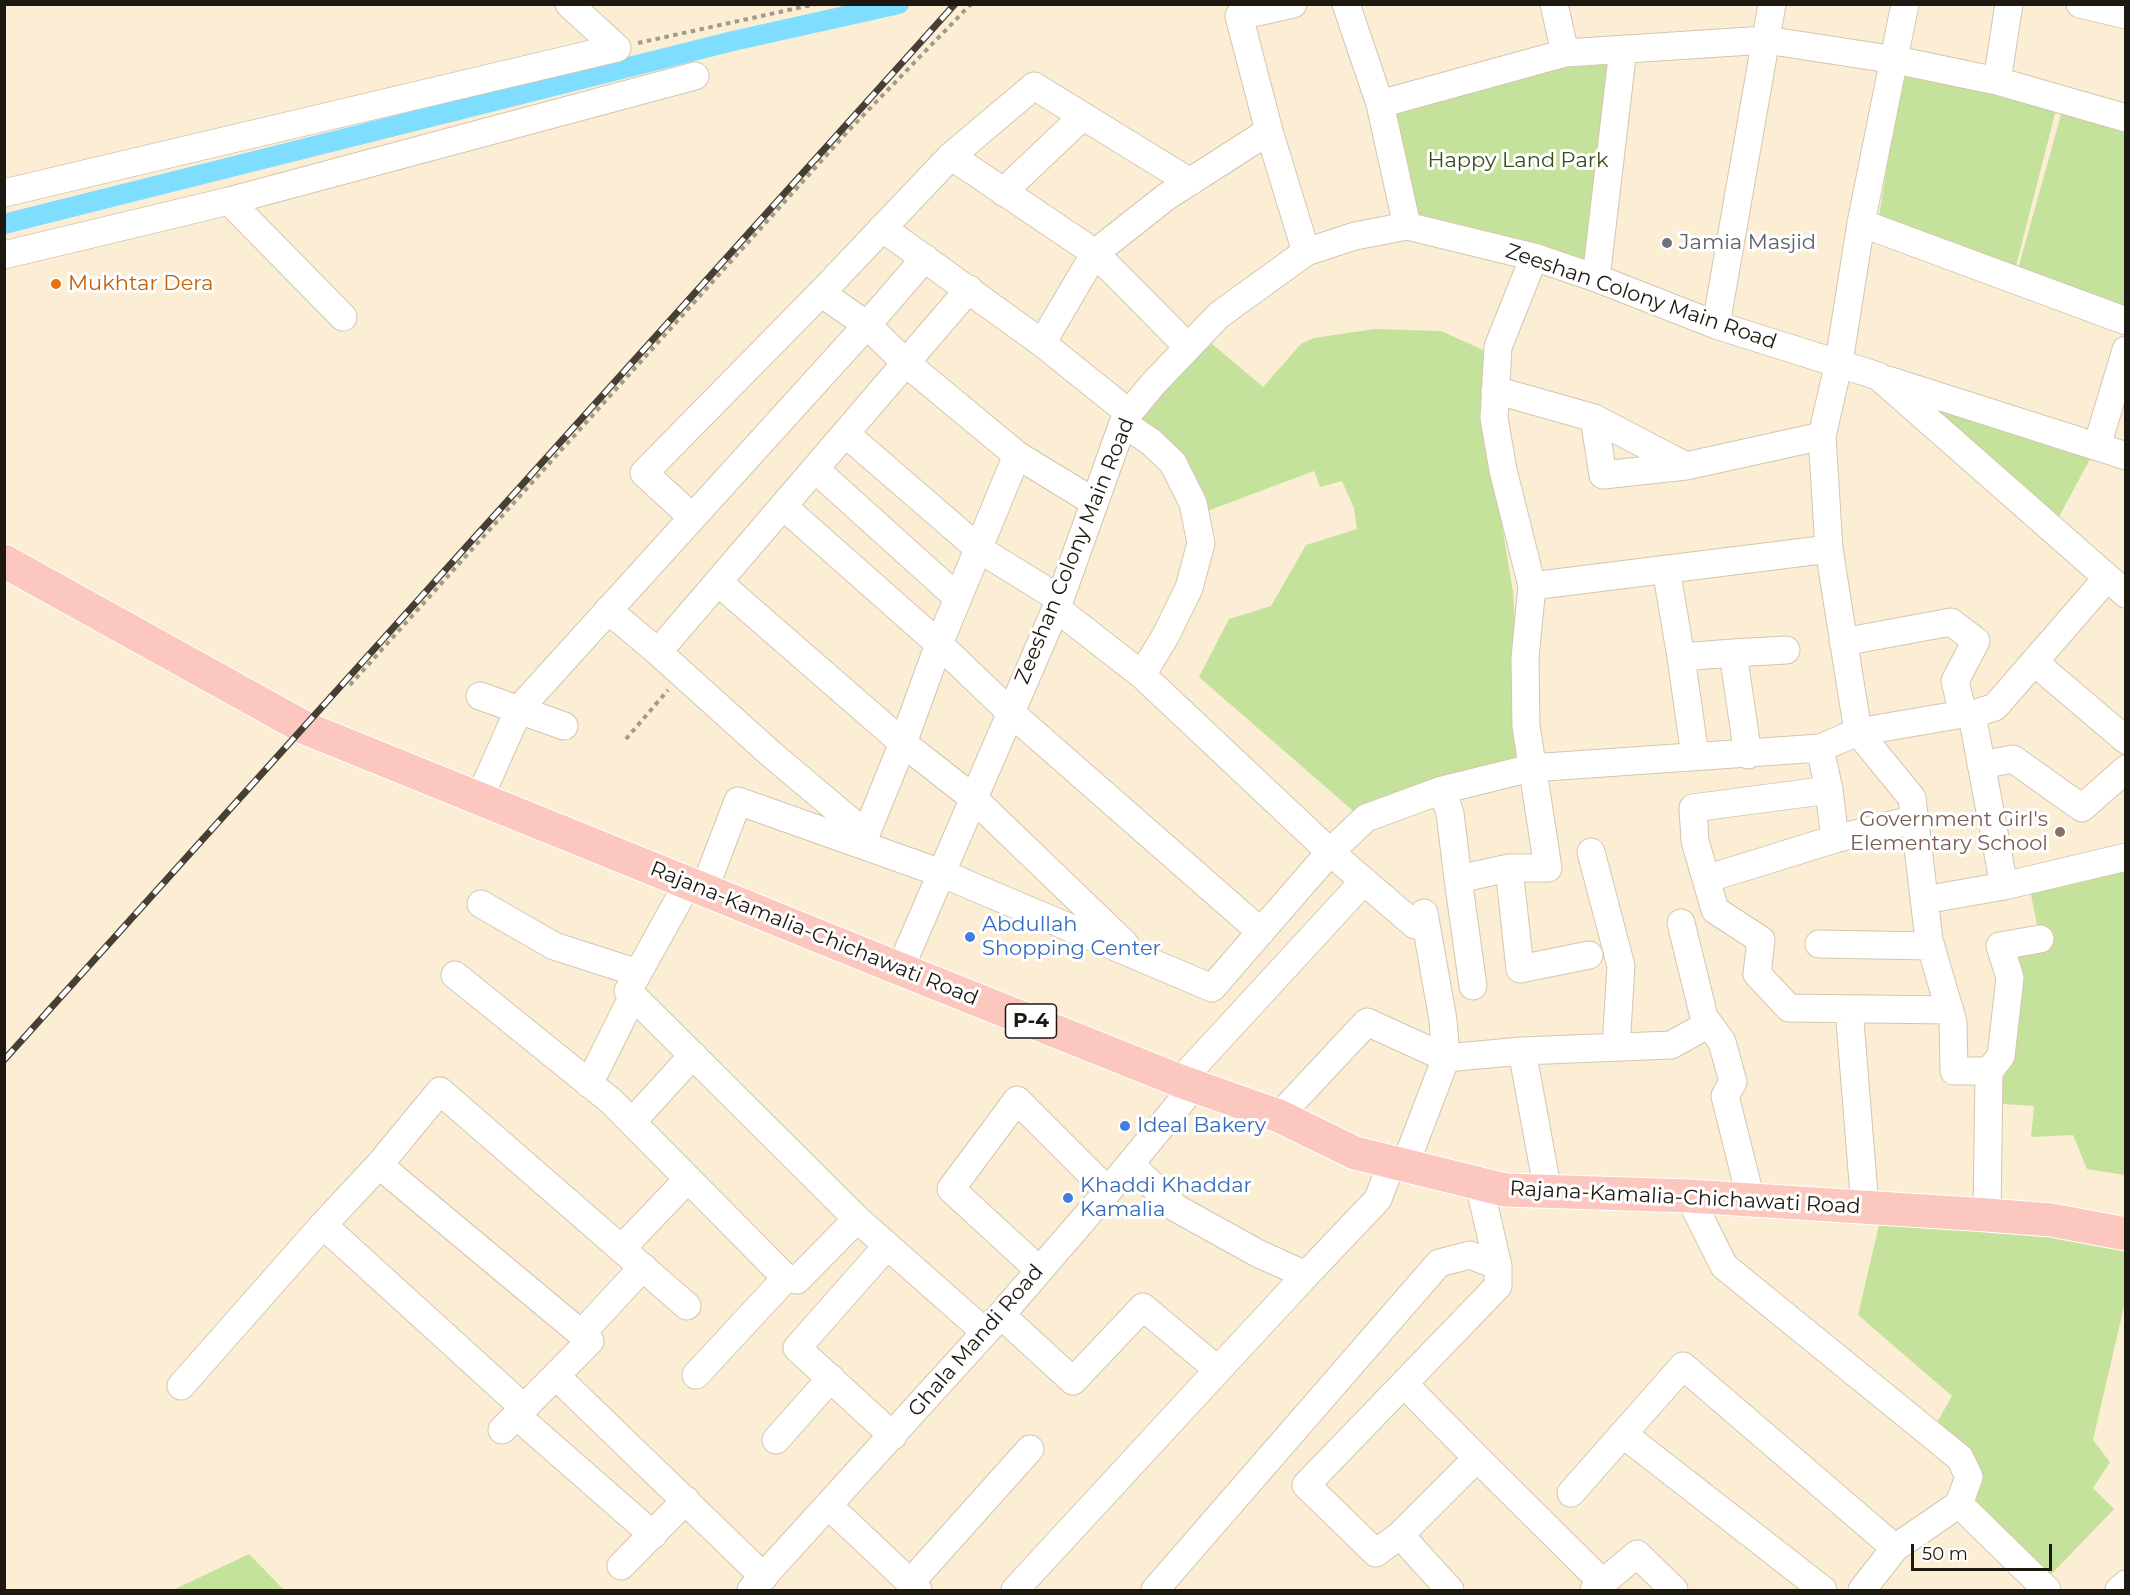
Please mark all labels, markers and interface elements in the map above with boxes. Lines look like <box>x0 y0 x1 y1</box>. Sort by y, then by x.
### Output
park label: Happy Land Park <box>1427 148 1609 174</box>
place label: Jamia Masjid <box>1679 230 1816 256</box>
marker: Jamia Masjid <box>1660 236 1674 250</box>
street label: Zeeshan Colony Main Road <box>1502 239 1780 355</box>
place label: Mukhtar Dera <box>68 271 213 297</box>
marker: Mukhtar Dera <box>49 277 63 291</box>
street label: Zeeshan Colony Main Road <box>1010 414 1140 688</box>
place label: Government Girl's Elementary School <box>1850 807 2048 857</box>
marker: Government Girl's Elementary School <box>2053 825 2067 839</box>
street label: Rajana-Kamalia-Chichawati Road <box>646 856 982 1012</box>
place label: Abdullah Shopping Center <box>982 912 1161 962</box>
marker: Abdullah Shopping Center <box>963 930 977 944</box>
road number: P-4 <box>1006 1004 1056 1038</box>
place label: Ideal Bakery <box>1137 1113 1266 1139</box>
marker: Ideal Bakery <box>1118 1119 1132 1133</box>
place label: Khaddi Khaddar Kamalia <box>1080 1173 1252 1223</box>
street label: Rajana-Kamalia-Chichawati Road <box>1509 1176 1861 1220</box>
marker: Khaddi Khaddar Kamalia <box>1061 1191 1075 1205</box>
street label: Ghala Mandi Road <box>903 1260 1049 1422</box>
scale bar <box>1914 1532 2055 1570</box>
text: 50 m <box>1922 1543 1968 1565</box>

